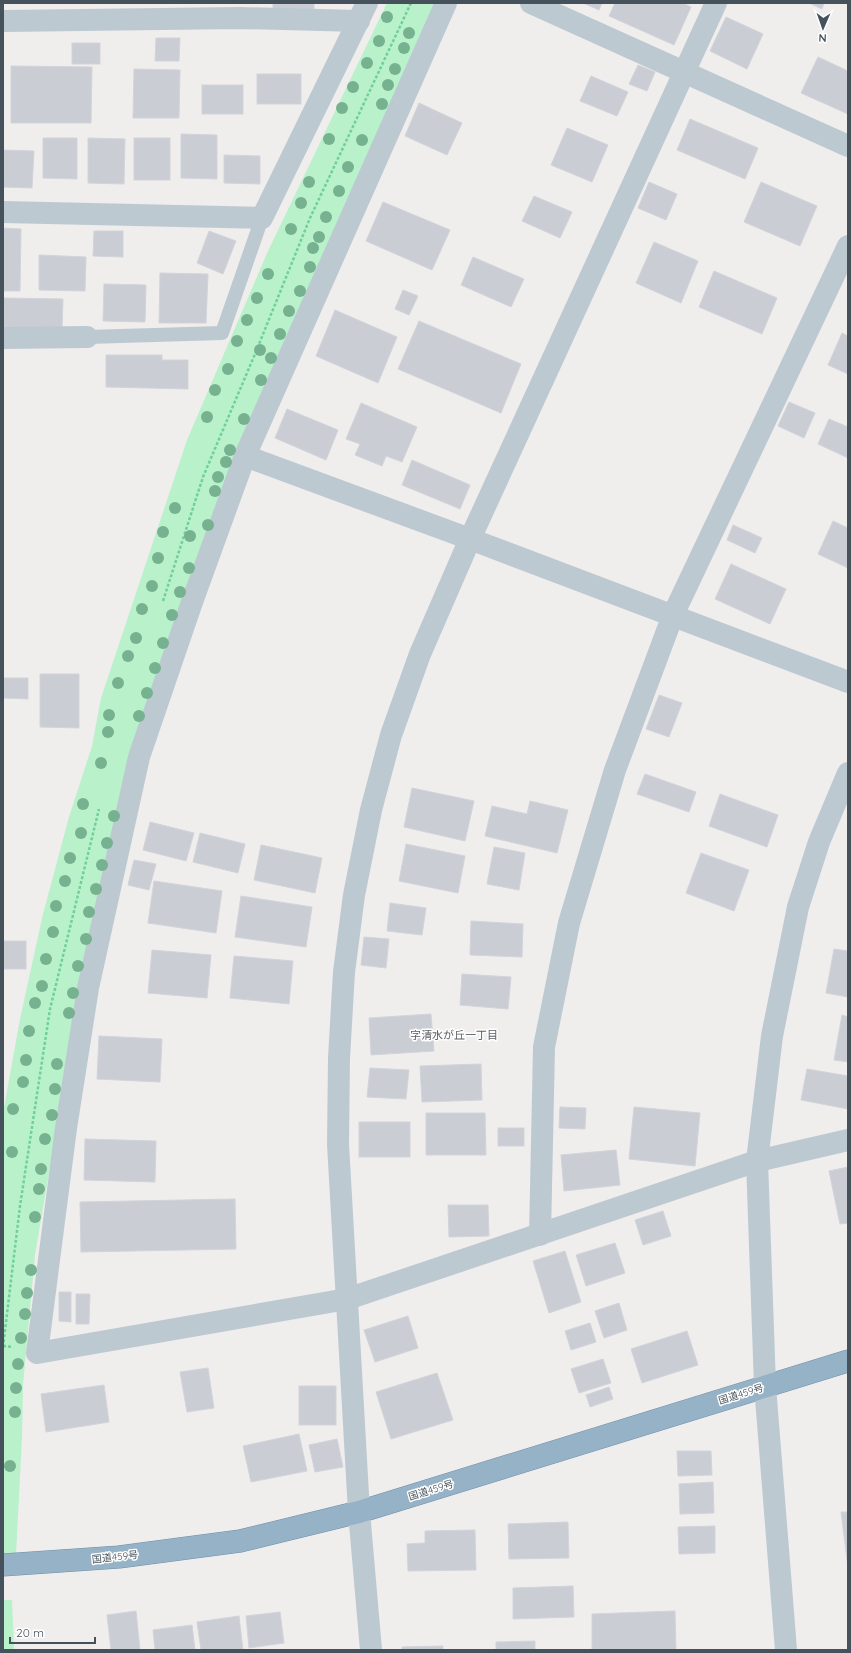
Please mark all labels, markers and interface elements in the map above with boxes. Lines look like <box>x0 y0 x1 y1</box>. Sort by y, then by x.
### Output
north arrow <box>803 8 843 48</box>
text: N <box>818 31 827 45</box>
district label: 字清水が丘一丁目 <box>410 1028 498 1042</box>
street label: 国道459号 <box>717 1381 765 1407</box>
street label: 国道459号 <box>407 1477 455 1503</box>
street label: 国道459号 <box>91 1548 139 1566</box>
scale bar <box>10 1619 95 1645</box>
text: 20 m <box>16 1625 44 1640</box>

